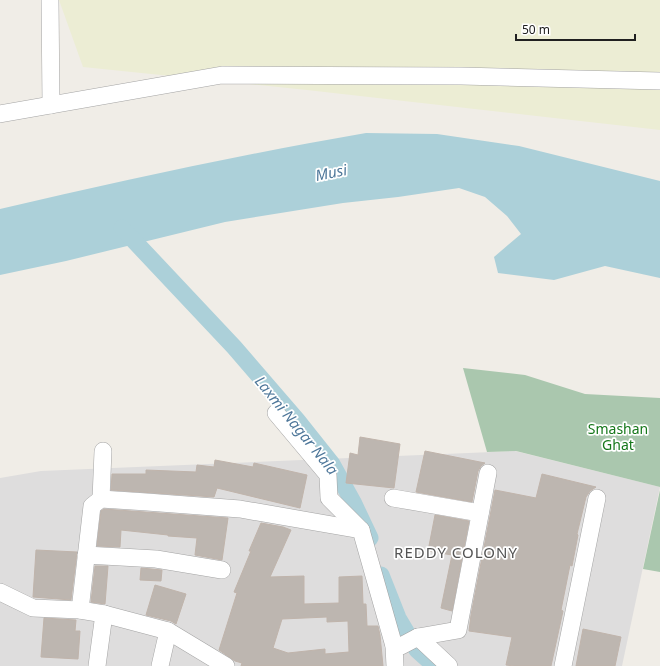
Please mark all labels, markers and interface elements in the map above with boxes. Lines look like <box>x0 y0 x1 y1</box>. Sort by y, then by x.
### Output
scale bar <box>516 16 635 42</box>
text: 50 m <box>522 21 550 38</box>
water label: Musi <box>314 159 350 185</box>
water label: Laxmi Nagar Nala <box>251 371 343 479</box>
park label: Smashan Ghat <box>588 419 648 454</box>
district label: REDDY COLONY <box>394 542 518 562</box>

